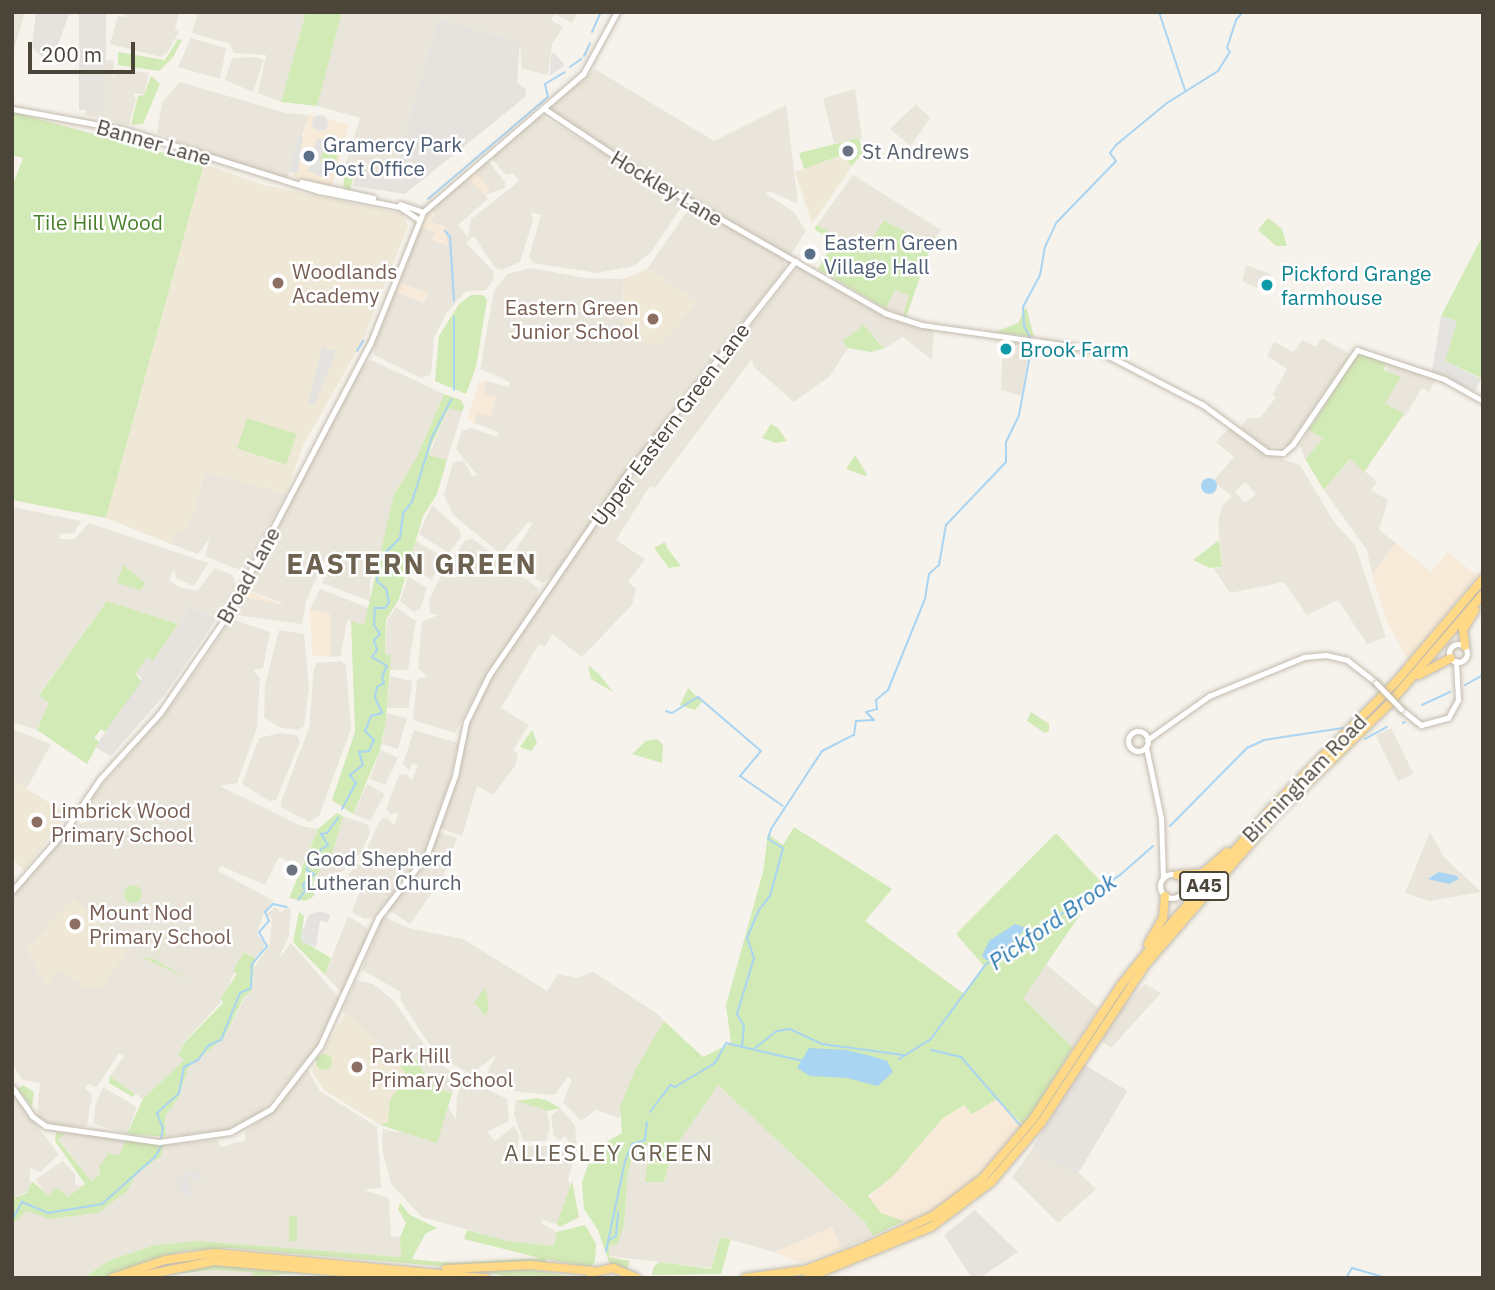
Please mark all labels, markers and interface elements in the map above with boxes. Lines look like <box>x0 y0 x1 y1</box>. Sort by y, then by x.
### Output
scale bar <box>32 28 138 72</box>
text: 200 m <box>41 40 102 68</box>
street label: Banner Lane <box>94 114 214 170</box>
place label: Gramercy Park Post Office <box>323 131 462 181</box>
place label: St Andrews <box>862 138 969 164</box>
marker: St Andrews <box>840 143 856 159</box>
street label: Hockley Lane <box>607 145 727 231</box>
marker: Gramercy Park Post Office <box>301 148 317 164</box>
park label: Tile Hill Wood <box>33 209 163 235</box>
place label: Eastern Green Village Hall <box>824 229 958 279</box>
marker: Eastern Green Village Hall <box>802 246 818 262</box>
place label: Woodlands Academy <box>292 258 397 308</box>
place label: Pickford Grange farmhouse <box>1281 260 1432 310</box>
marker: Woodlands Academy <box>270 275 286 291</box>
marker: Pickford Grange farmhouse <box>1259 277 1275 293</box>
place label: Eastern Green Junior School <box>505 294 639 344</box>
marker: Eastern Green Junior School <box>645 311 661 327</box>
street label: Upper Eastern Green Lane <box>586 318 754 530</box>
place label: Brook Farm <box>1020 336 1129 362</box>
marker: Brook Farm <box>998 341 1014 357</box>
street label: Broad Lane <box>211 522 285 628</box>
district label: EASTERN GREEN <box>288 547 536 581</box>
street label: Birmingham Road <box>1237 709 1371 847</box>
place label: Limbrick Wood Primary School <box>51 797 193 847</box>
marker: Limbrick Wood Primary School <box>29 814 45 830</box>
place label: Good Shepherd Lutheran Church <box>306 845 462 895</box>
marker: Good Shepherd Lutheran Church <box>284 862 300 878</box>
water label: Pickford Brook <box>983 867 1121 975</box>
road number: A45 <box>1178 870 1230 902</box>
place label: Mount Nod Primary School <box>89 899 231 949</box>
marker: Mount Nod Primary School <box>67 916 83 932</box>
place label: Park Hill Primary School <box>371 1042 513 1092</box>
marker: Park Hill Primary School <box>349 1059 365 1075</box>
district label: ALLESLEY GREEN <box>506 1138 712 1166</box>

